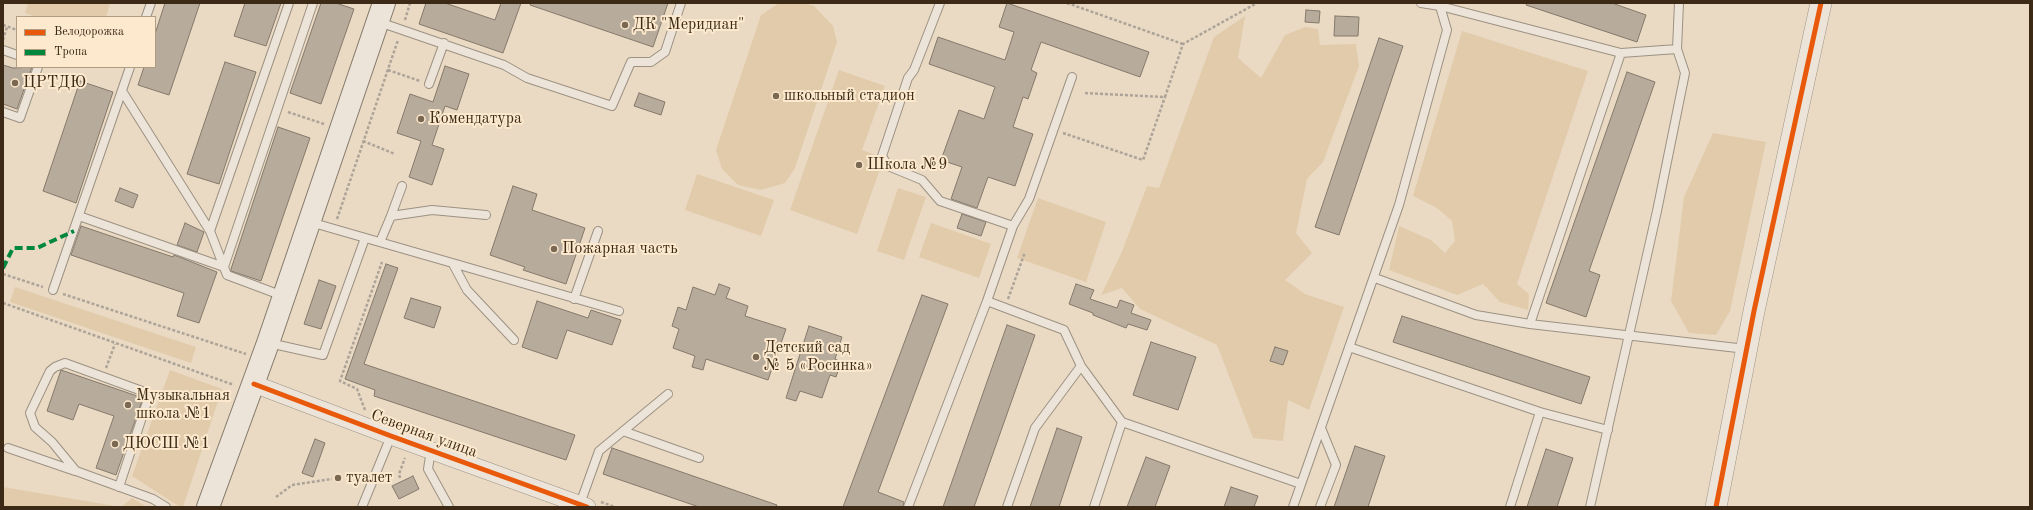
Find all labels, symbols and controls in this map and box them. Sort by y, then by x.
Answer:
place label: ДК "Меридиан" [633,15,744,35]
legend [16,16,156,68]
marker: ДК "Меридиан" [620,20,630,30]
text: Велодорожка [54,26,124,38]
text: Тропа [54,46,87,58]
place label: ЦРТДЮ [23,73,86,93]
marker: ЦРТДЮ [10,78,20,88]
place label: школьный стадион [784,86,915,106]
marker: школьный стадион [771,91,781,101]
place label: Комендатура [429,109,522,129]
marker: Комендатура [416,114,426,124]
place label: Школа №9 [867,155,947,175]
marker: Школа №9 [854,160,864,170]
place label: Пожарная часть [562,239,678,259]
marker: Пожарная часть [549,244,559,254]
place label: Детский сад № 5 «Росинка» [764,338,873,376]
marker: Детский сад № 5 «Росинка» [751,352,761,362]
place label: Музыкальная школа №1 [136,386,230,424]
marker: Музыкальная школа №1 [123,400,133,410]
street label: Северная улица [368,406,480,462]
place label: ДЮСШ №1 [123,434,210,454]
marker: ДЮСШ №1 [110,439,120,449]
place label: туалет [346,468,392,488]
marker: туалет [333,473,343,483]

